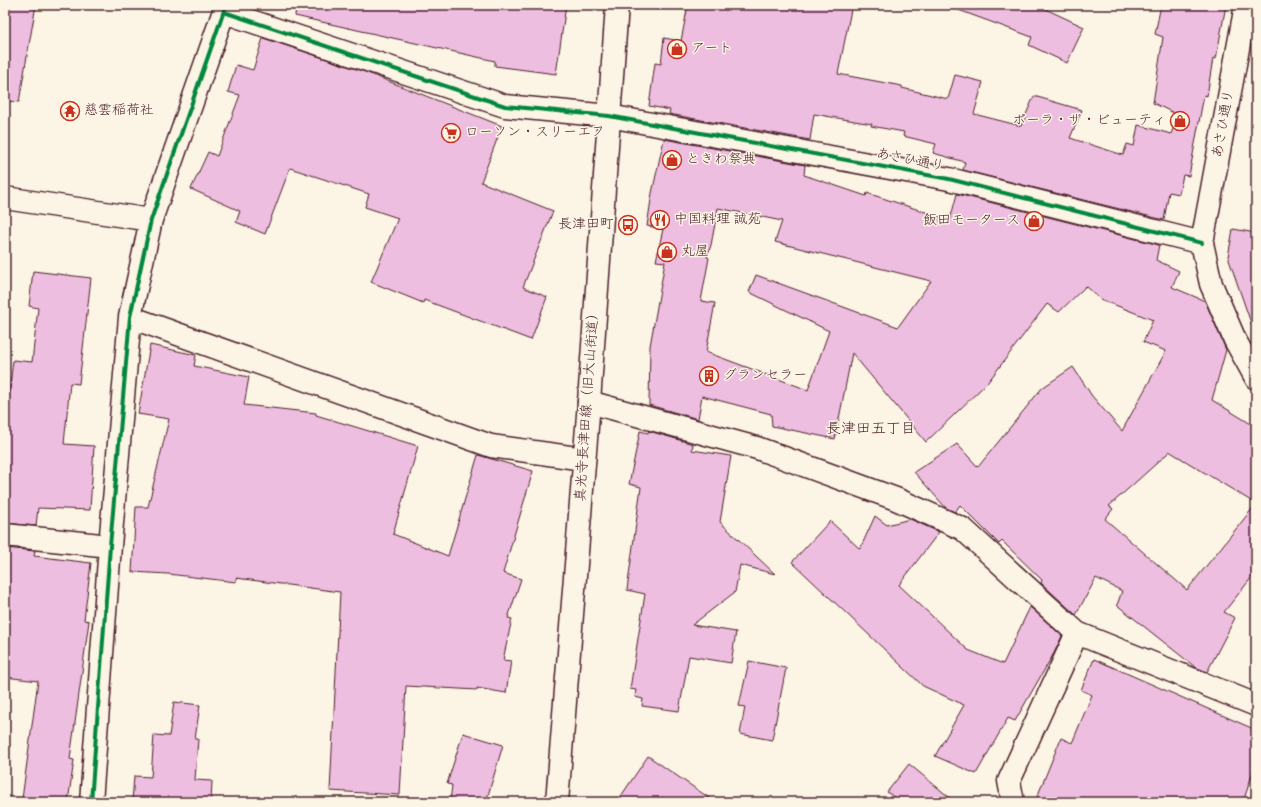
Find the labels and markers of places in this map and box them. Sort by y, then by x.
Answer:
shop icon: アート [666,38,688,60]
place label: アート [691,39,732,59]
temple icon: 慈雲稲荷社 [59,100,81,122]
place label: 慈雲稲荷社 [84,101,154,121]
shop icon: ポーラ・ザ・ビューティ [1169,110,1191,132]
place label: ポーラ・ザ・ビューティ [1012,111,1166,131]
supermarket icon: ローソン・スリーエフ [440,122,462,144]
place label: ローソン・スリーエフ [465,123,605,143]
shop icon: ときわ祭典 [661,149,683,171]
place label: ときわ祭典 [686,150,756,170]
restaurant icon: 中国料理 誠苑 [649,209,671,231]
place label: 中国料理 誠苑 [674,210,761,230]
shop icon: 飯田モータース [1023,210,1045,232]
place label: 飯田モータース [923,211,1020,231]
bus stop icon: 長津田町 [617,214,639,236]
place label: 長津田町 [558,215,614,235]
shop icon: 丸屋 [656,241,678,263]
place label: 丸屋 [681,242,709,262]
building icon: グランセラー [698,365,720,387]
place label: グランセラー [723,366,807,386]

